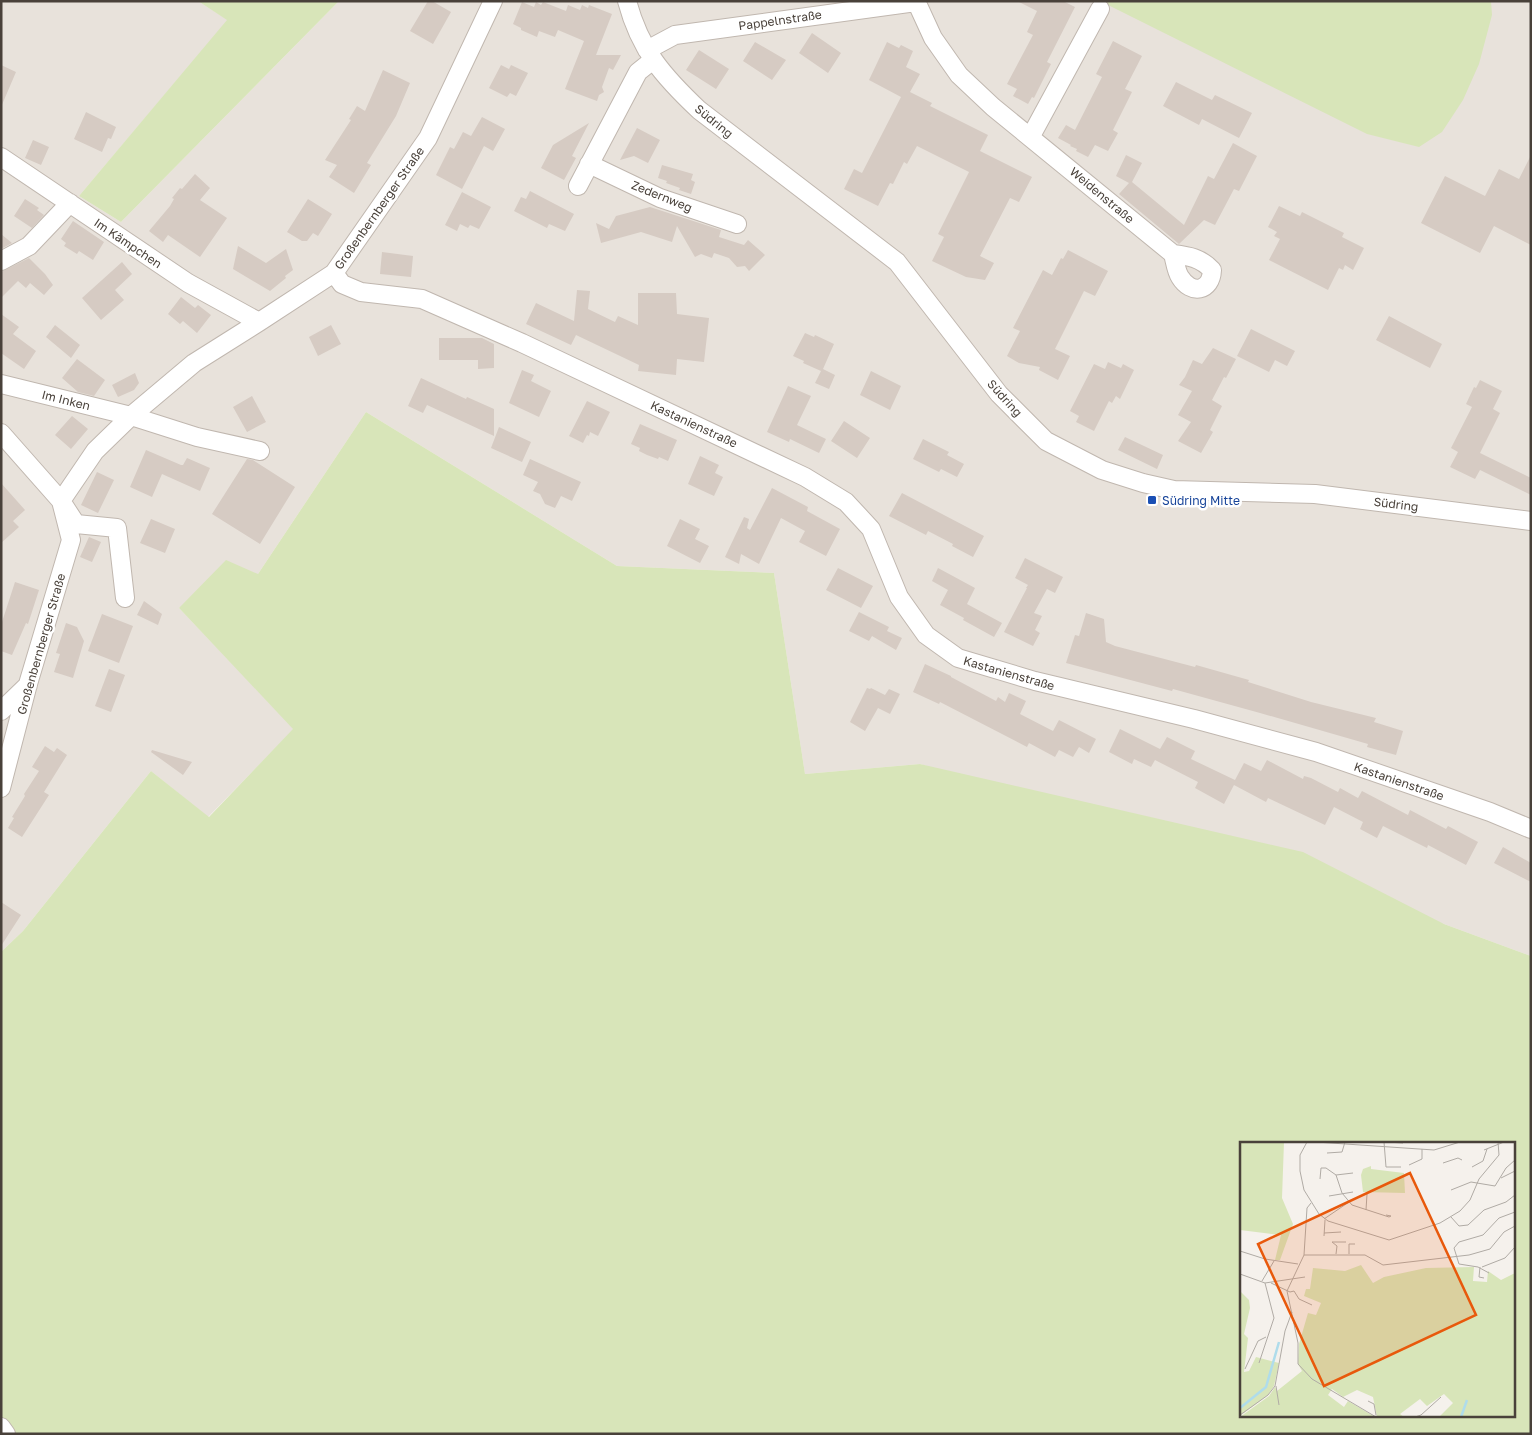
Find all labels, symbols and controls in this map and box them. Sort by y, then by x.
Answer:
street label: Pappelnstraße [737,7,823,33]
street label: Südring [692,101,736,141]
street label: Großenbernberger Straße [331,144,427,272]
street label: Weidenstraße [1067,164,1137,226]
street label: Zedernweg [629,177,695,215]
street label: Im Kämpchen [91,215,165,271]
street label: Südring [984,376,1026,420]
street label: Im Inken [40,387,92,413]
street label: Kastanienstraße [648,397,740,451]
place label: Südring Mitte [1162,493,1240,508]
marker: Südring Mitte [1146,494,1158,506]
street label: Südring [1373,494,1419,514]
street label: Großenbernberger Straße [14,572,68,716]
street label: Kastanienstraße [962,653,1056,693]
street label: Kastanienstraße [1352,759,1446,803]
inset map [1240,1142,1514,1418]

